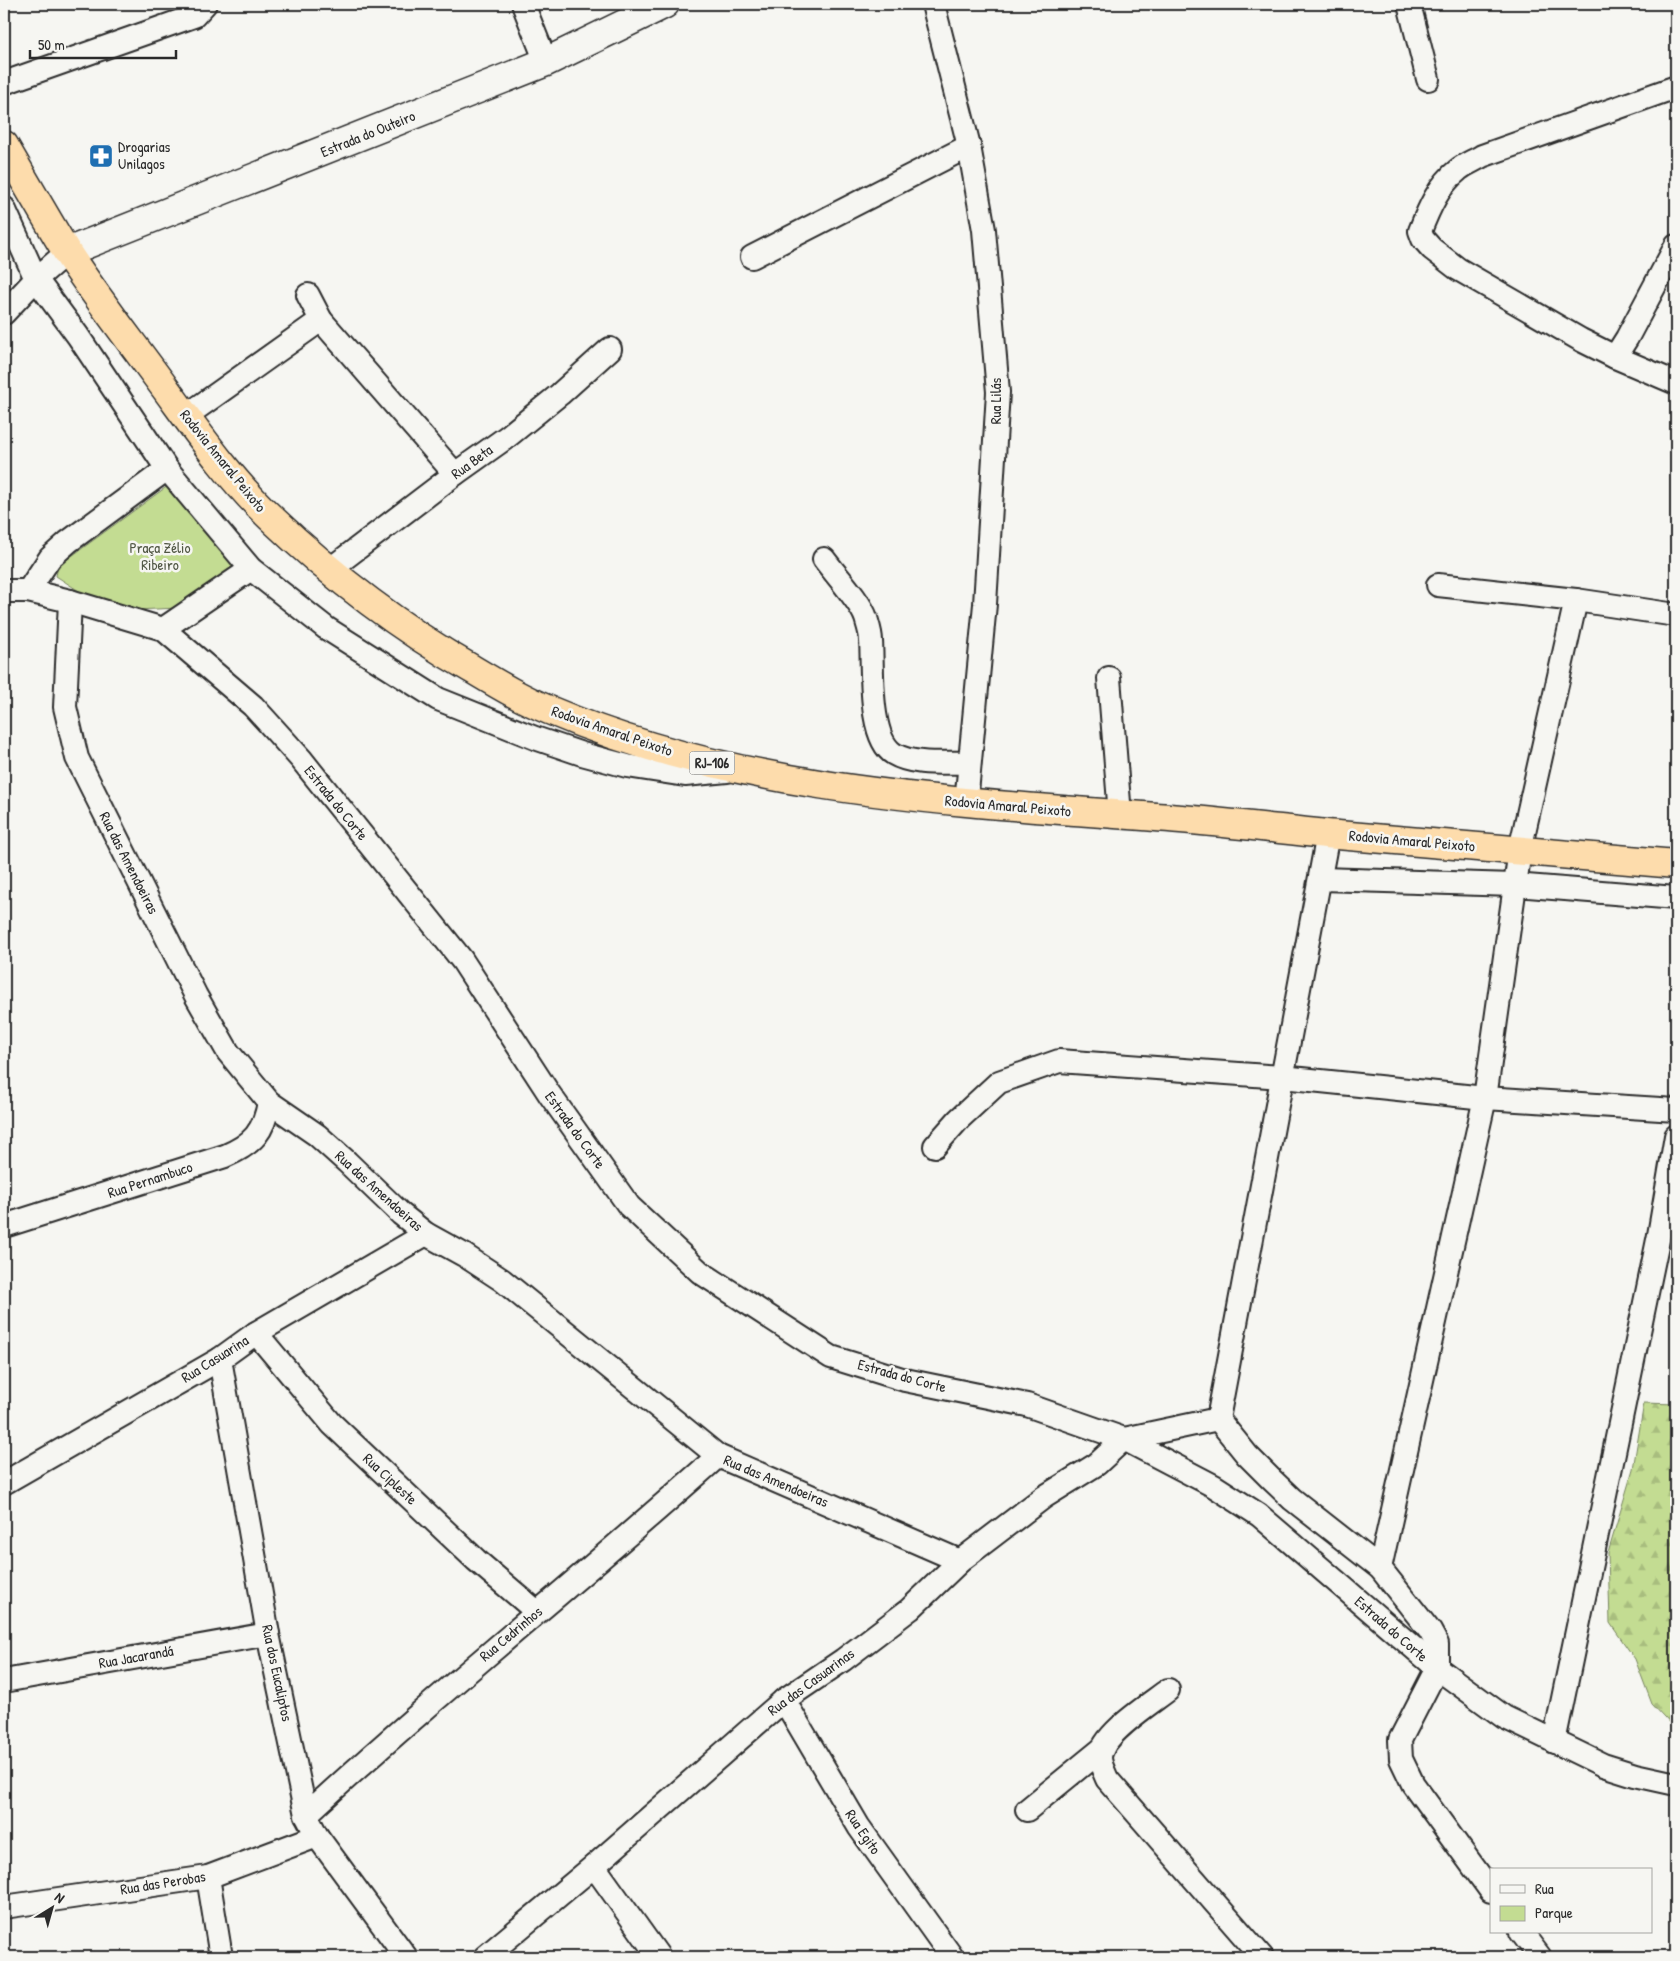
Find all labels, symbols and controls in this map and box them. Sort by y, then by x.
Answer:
scale bar [30,28,176,60]
text: 50 m [38,34,65,55]
street label: Estrada do Outeiro [317,105,418,162]
place label: Drogarias Unilagos [118,136,171,174]
pharmacy icon: Drogarias Unilagos [88,143,114,169]
street label: Rua Lilás [985,377,1006,424]
street label: Rodovia Amaral Peixoto [175,405,271,516]
street label: Rua Beta [447,439,497,484]
park label: Praça Zélio Ribeiro [130,537,191,575]
street label: Rodovia Amaral Peixoto [549,700,675,761]
road number: RJ-106 [690,751,734,774]
street label: Estrada do Corte [300,761,373,845]
street label: Rodovia Amaral Peixoto [944,790,1072,821]
street label: Rua das Amendoeiras [95,808,164,918]
street label: Rodovia Amaral Peixoto [1348,825,1476,856]
street label: Estrada do Corte [540,1087,611,1173]
street label: Rua das Amendoeiras [331,1145,428,1236]
street label: Rua Pernambuco [105,1156,195,1203]
street label: Rua Casuarina [177,1330,252,1388]
street label: Estrada do Corte [855,1354,949,1397]
street label: Rua Cipleste [359,1448,422,1509]
street label: Rua das Amendoeiras [721,1449,832,1512]
street label: Estrada do Corte [1350,1591,1433,1666]
street label: Rua Cedrinhos [475,1601,547,1666]
street label: Rua dos Eucaliptos [257,1623,298,1723]
street label: Rua Jacarandá [97,1640,175,1673]
street label: Rua das Casuarinas [763,1643,858,1720]
street label: Rua Egito [841,1805,886,1858]
street label: Rua das Perobas [119,1865,207,1900]
legend [1490,1868,1652,1934]
text: Rua [1535,1878,1554,1899]
north arrow [28,1884,78,1934]
text: N [51,1887,69,1907]
text: Parque [1535,1902,1573,1923]

